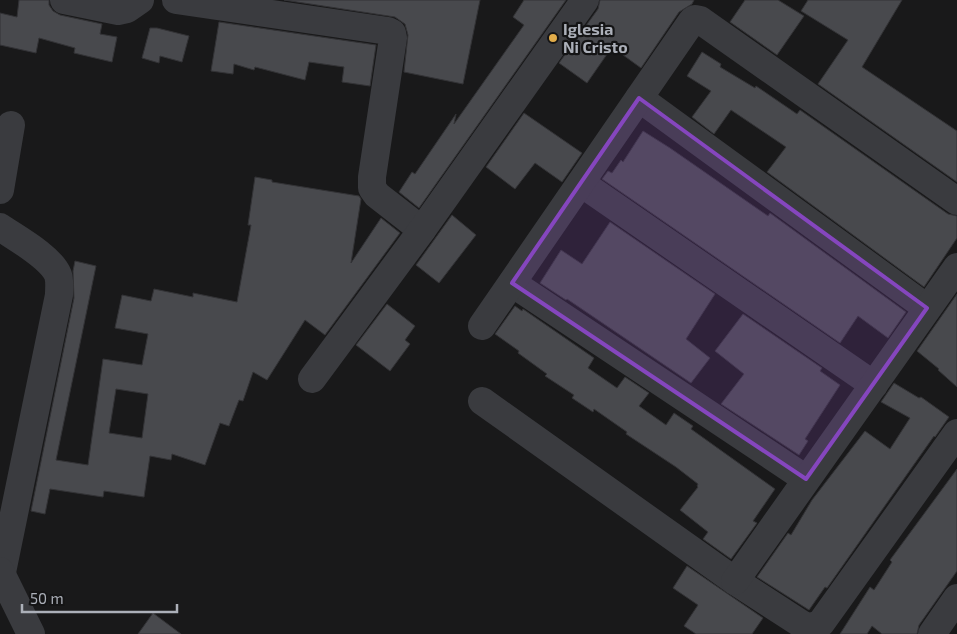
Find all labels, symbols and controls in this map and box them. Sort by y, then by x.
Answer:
place label: Iglesia Ni Cristo [563,19,628,56]
marker: Iglesia Ni Cristo [547,32,559,44]
scale bar [22,582,178,614]
text: 50 m [30,589,64,607]

